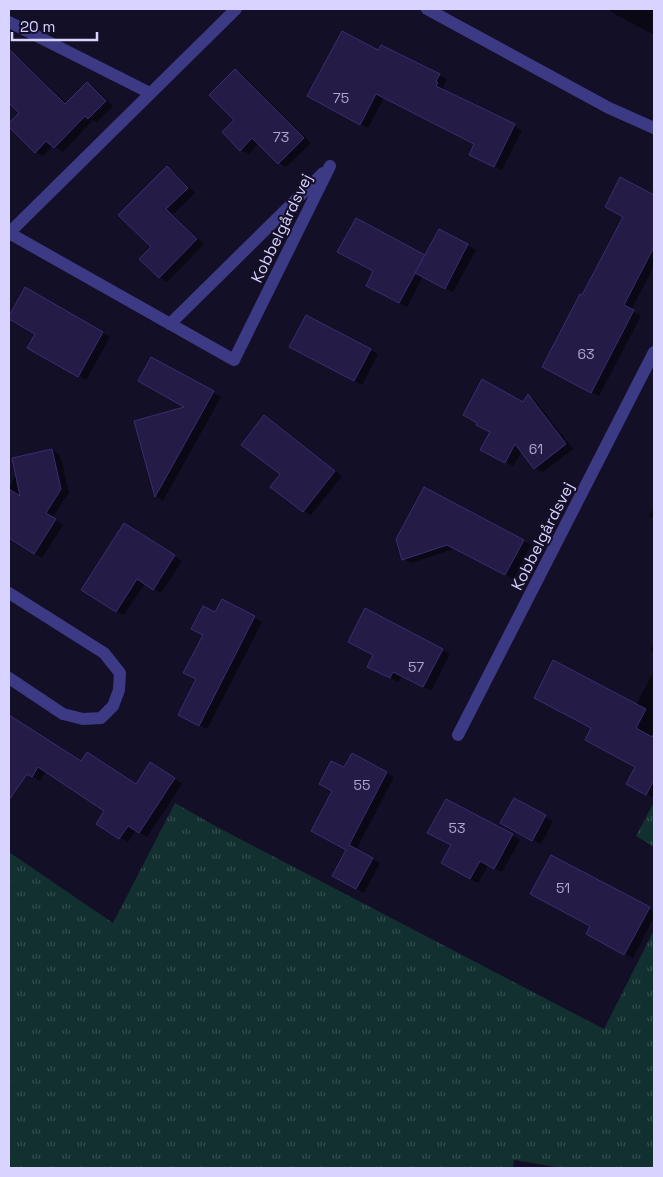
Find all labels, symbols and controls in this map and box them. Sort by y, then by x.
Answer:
scale bar [12,10,98,42]
text: 20 m [20,17,55,36]
house number: 75 [333,89,349,107]
house number: 73 [273,128,289,146]
street label: Kobbelgårdsvej [246,170,317,286]
house number: 63 [577,345,595,363]
house number: 61 [529,440,543,458]
street label: Kobbelgårdsvej [506,479,579,594]
house number: 57 [408,658,424,676]
house number: 55 [354,776,370,794]
house number: 53 [449,819,465,837]
house number: 51 [556,879,570,897]

